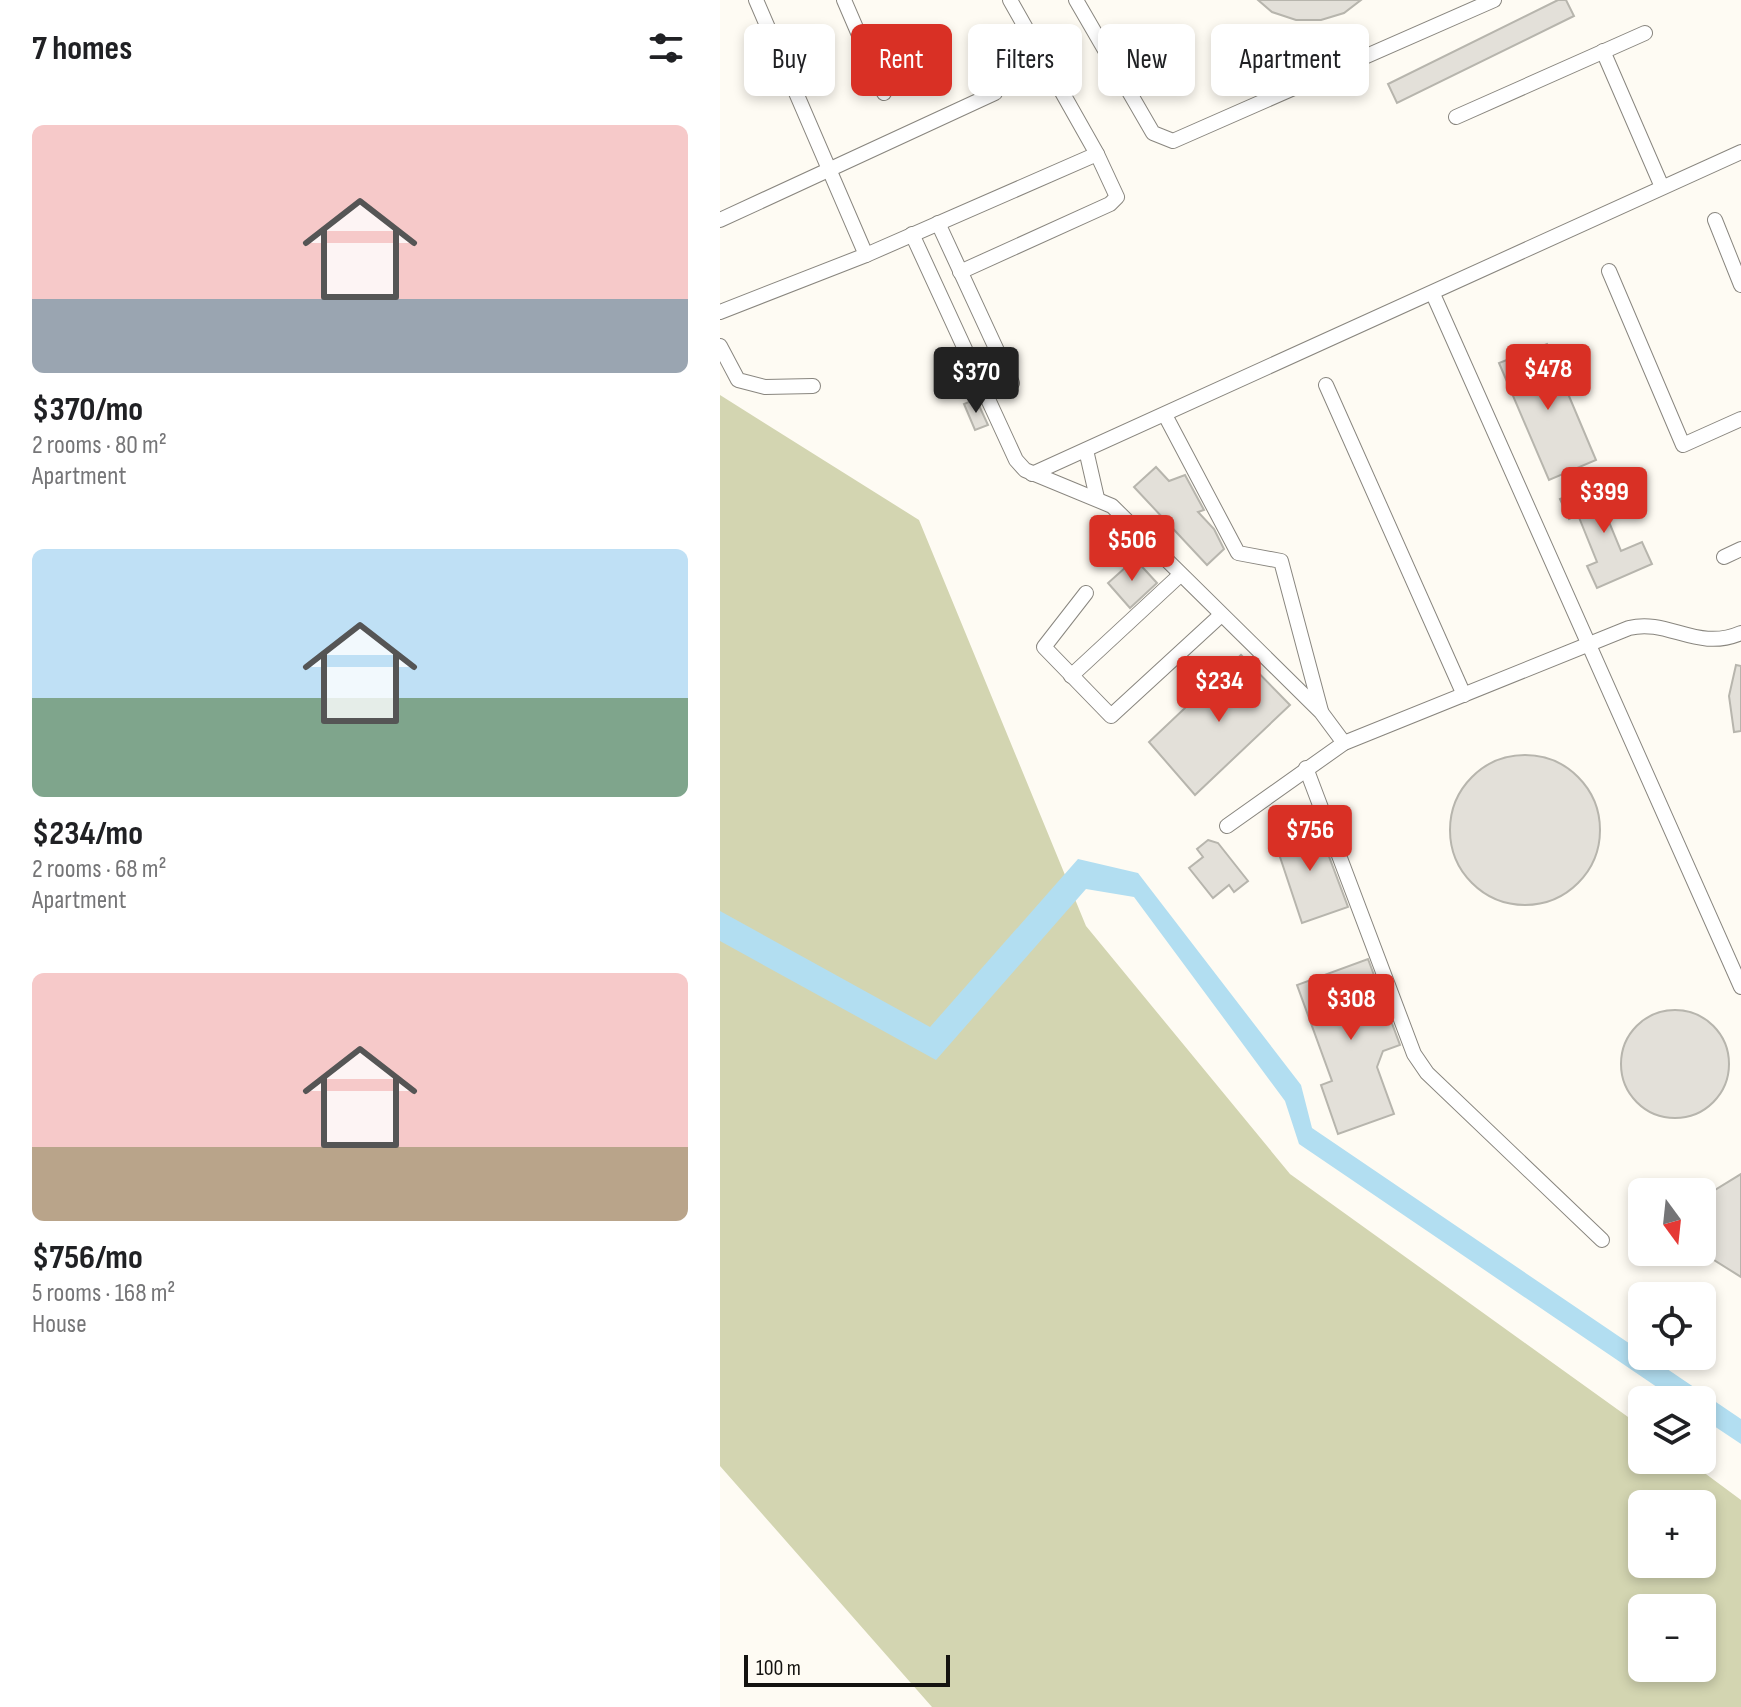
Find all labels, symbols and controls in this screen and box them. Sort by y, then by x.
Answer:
chip: Buy [744,24,835,96]
chip: Rent [851,24,952,96]
chip: Filters [968,24,1082,96]
chip: New [1098,24,1195,96]
chip: Apartment [1211,24,1369,96]
icon: filters [644,26,688,70]
text: 7 homes [32,28,132,69]
icon: home [288,177,432,321]
pin: $478 [1501,344,1595,412]
pin: $370 [929,347,1023,415]
text: $478 [1524,354,1572,385]
text: $370 [952,357,1000,388]
text: $370/mo [32,389,143,430]
text: 2 rooms · 80 m² [32,430,167,461]
text: Apartment [32,461,126,492]
pin: $399 [1557,467,1651,535]
text: $399 [1579,477,1629,508]
pin: $506 [1085,515,1179,583]
text: $506 [1107,525,1157,556]
icon: home [288,601,432,745]
pin: $234 [1172,656,1266,724]
text: $234 [1195,666,1243,697]
pin: $756 [1263,805,1357,873]
text: $234/mo [32,813,143,854]
text: $756 [1286,815,1334,846]
text: 2 rooms · 68 m² [32,854,167,885]
text: Apartment [32,885,126,916]
pin: $308 [1304,974,1398,1042]
text: $308 [1326,984,1376,1015]
icon: home [288,1025,432,1169]
north arrow [1628,1178,1716,1266]
map controls [1628,1178,1716,1682]
text: $756/mo [32,1237,143,1278]
text: 5 rooms · 168 m² [32,1278,175,1309]
button: locate [1628,1282,1716,1370]
text: House [32,1309,87,1340]
button: layers [1628,1386,1716,1474]
button: + [1628,1490,1716,1578]
button: − [1628,1594,1716,1682]
scale bar [744,1651,950,1687]
text: 100 m [756,1655,801,1682]

